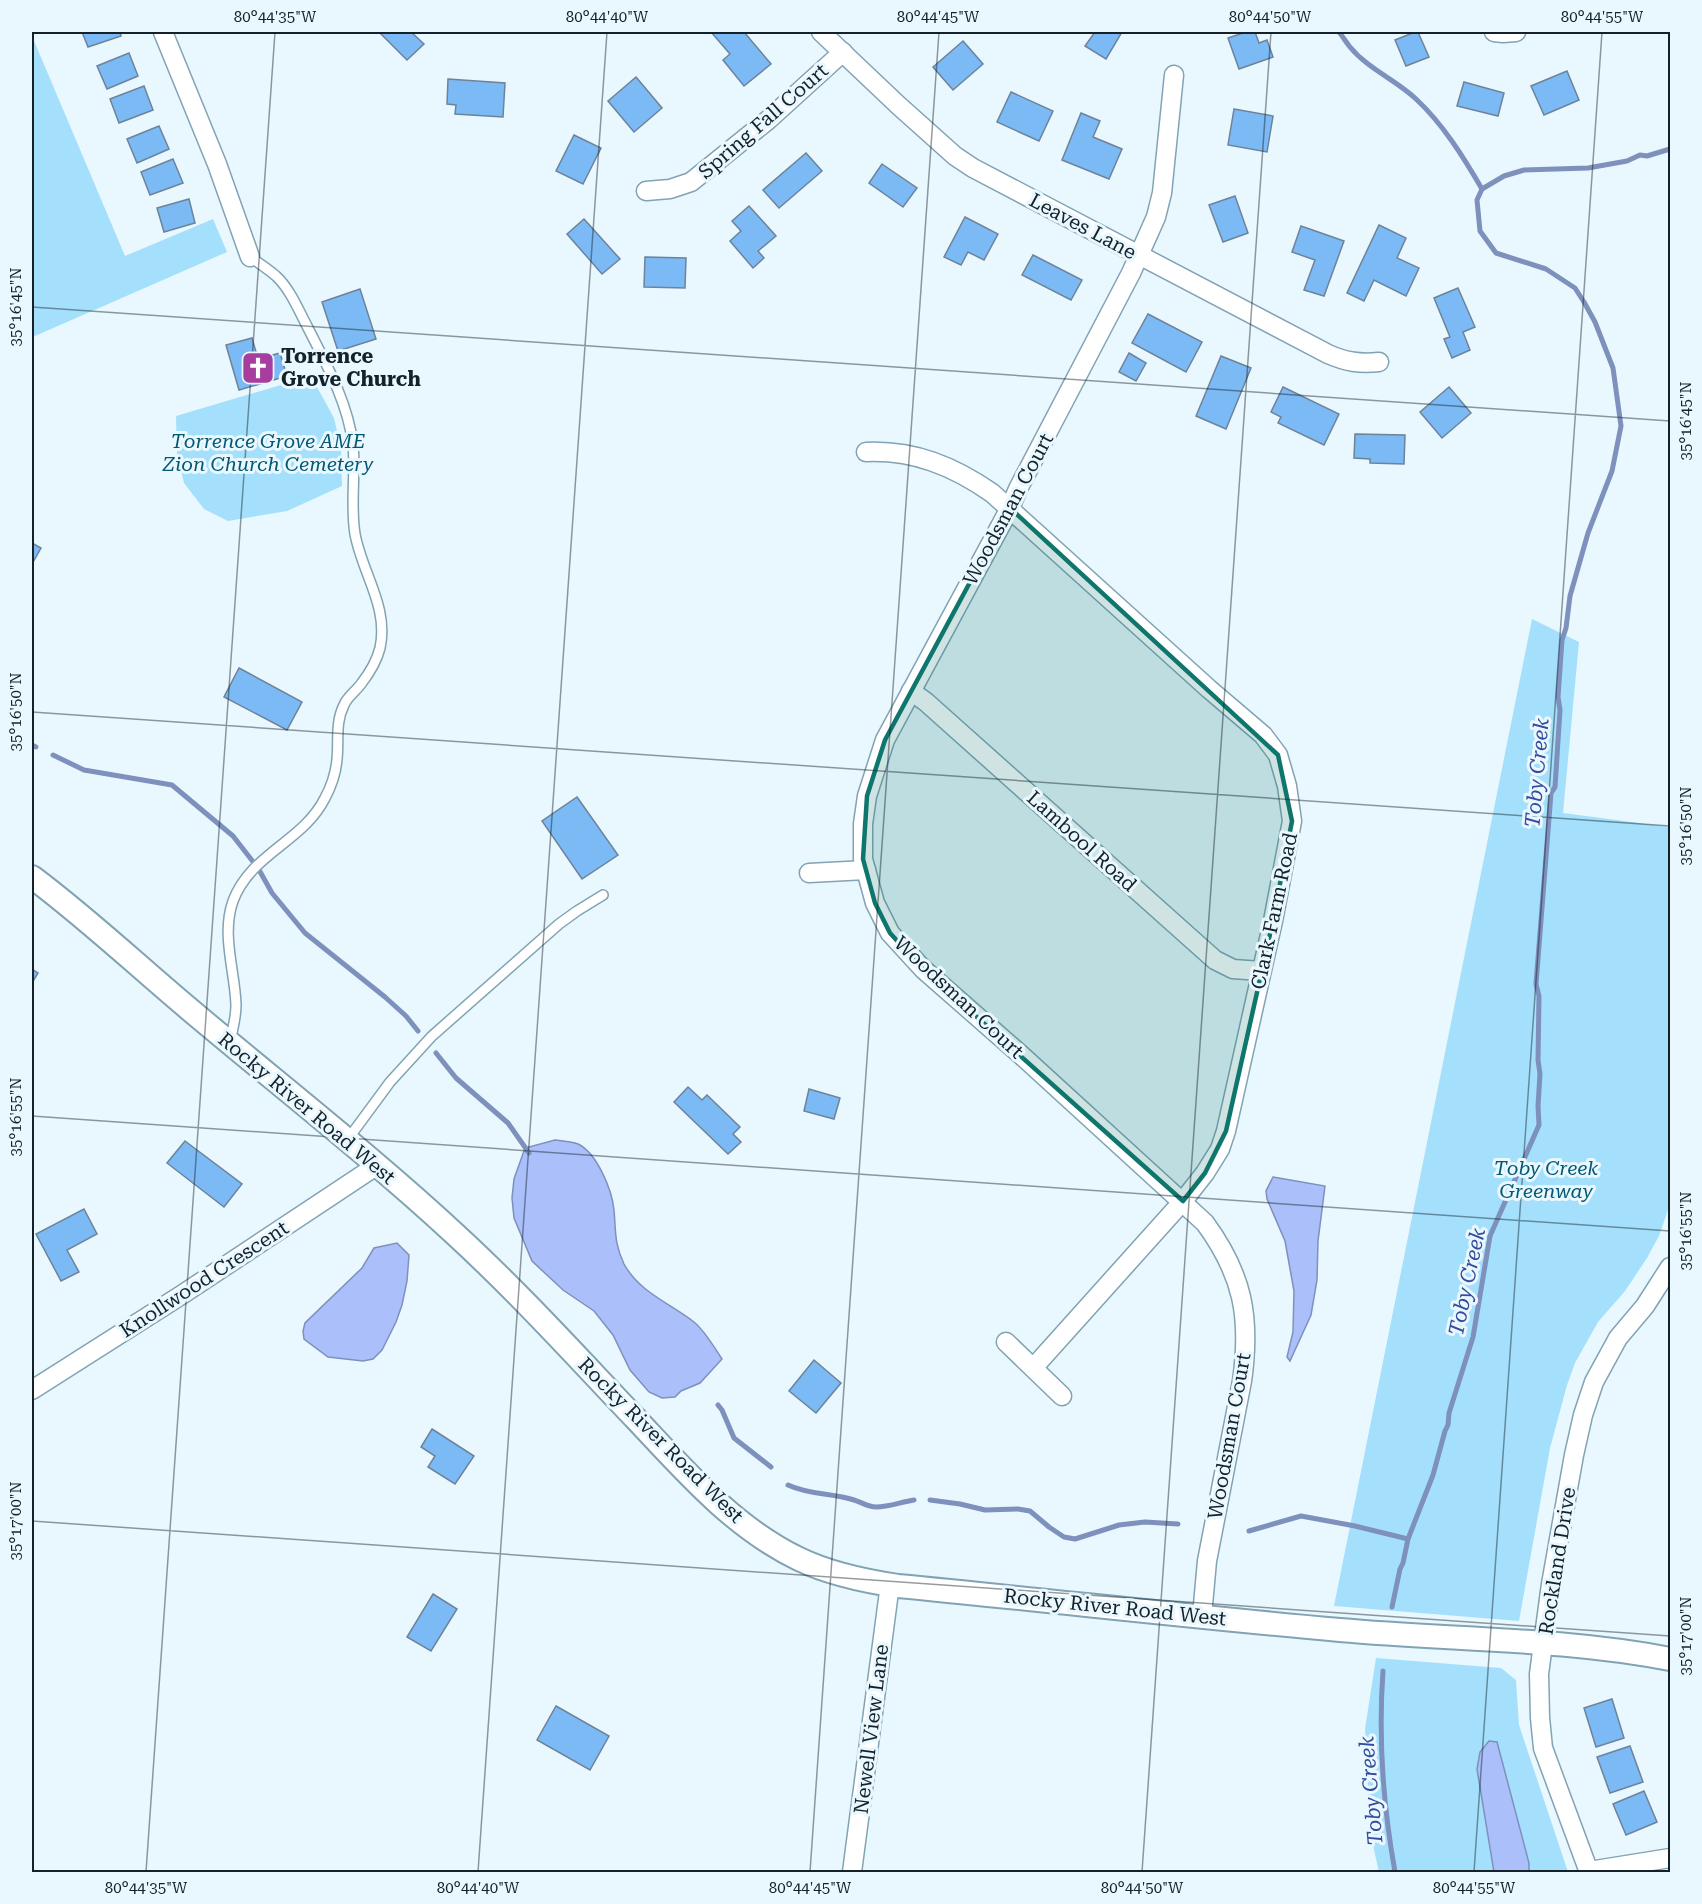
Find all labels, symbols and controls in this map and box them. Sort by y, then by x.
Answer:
text: 80°44'35"W [234,8,317,26]
text: 80°44'40"W [566,8,649,26]
text: 80°44'45"W [897,8,980,26]
text: 80°44'50"W [1229,8,1312,26]
text: 80°44'55"W [1561,8,1644,26]
street label: Spring Fall Court [693,58,833,184]
street label: Leaves Lane [1025,188,1141,264]
text: 35°16'45"N [7,267,25,347]
place label: Torrence Grove Church [281,344,421,391]
church icon: Torrence Grove Church [240,350,276,386]
text: 35°16'45"N [1677,381,1695,461]
street label: Woodsman Court [958,428,1058,589]
park label: Torrence Grove AME Zion Church Cemetery [162,429,374,476]
text: 35°16'50"N [7,672,25,752]
water label: Toby Creek [1520,717,1554,829]
street label: Lambool Road [1022,786,1142,897]
text: 35°16'50"N [1677,786,1695,866]
street label: Clark Farm Road [1246,830,1302,992]
street label: Woodsman Court [889,931,1029,1064]
street label: Rocky River Road West [214,1027,401,1189]
text: 35°16'55"N [7,1077,25,1157]
park label: Toby Creek Greenway [1494,1156,1598,1203]
text: 35°16'55"N [1677,1191,1695,1271]
street label: Knollwood Crescent [115,1215,293,1342]
water label: Toby Creek [1444,1225,1490,1338]
street label: Woodsman Court [1203,1350,1256,1521]
street label: Rocky River Road West [573,1352,749,1528]
text: 35°17'00"N [7,1481,25,1561]
street label: Rockland Drive [1533,1485,1581,1637]
street label: Rocky River Road West [1002,1583,1228,1631]
text: 35°17'00"N [1677,1596,1695,1676]
street label: Newell View Lane [849,1643,893,1815]
water label: Toby Creek [1354,1735,1388,1847]
text: 80°44'35"W [105,1879,188,1897]
text: 80°44'40"W [437,1879,520,1897]
text: 80°44'45"W [769,1879,852,1897]
text: 80°44'50"W [1101,1879,1184,1897]
text: 80°44'55"W [1433,1879,1516,1897]

